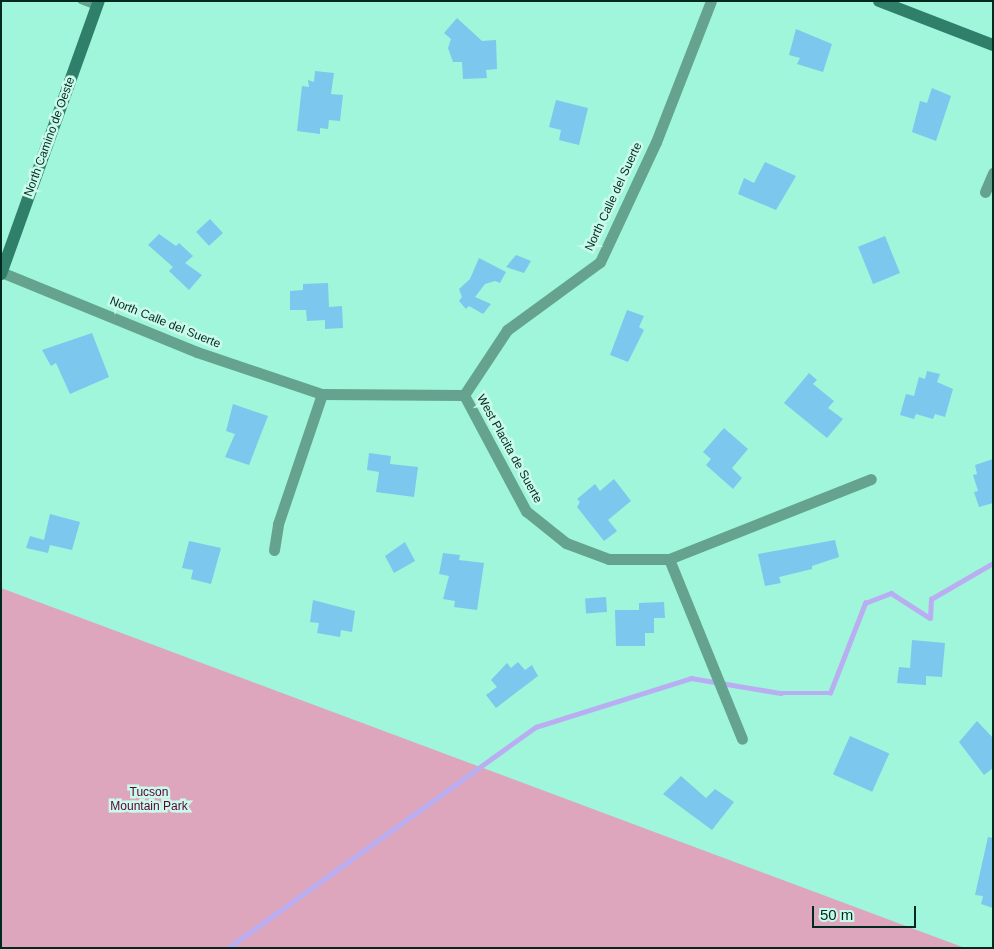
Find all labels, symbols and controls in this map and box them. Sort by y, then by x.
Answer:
street label: North Camino de Oeste [22,75,78,199]
street label: North Calle del Suerte [583,140,645,254]
street label: North Calle del Suerte [108,294,222,352]
street label: West Placita de Suerte [473,392,545,506]
park label: Tucson Mountain Park [110,786,188,814]
scale bar [814,896,918,928]
text: 50 m [820,906,853,923]

